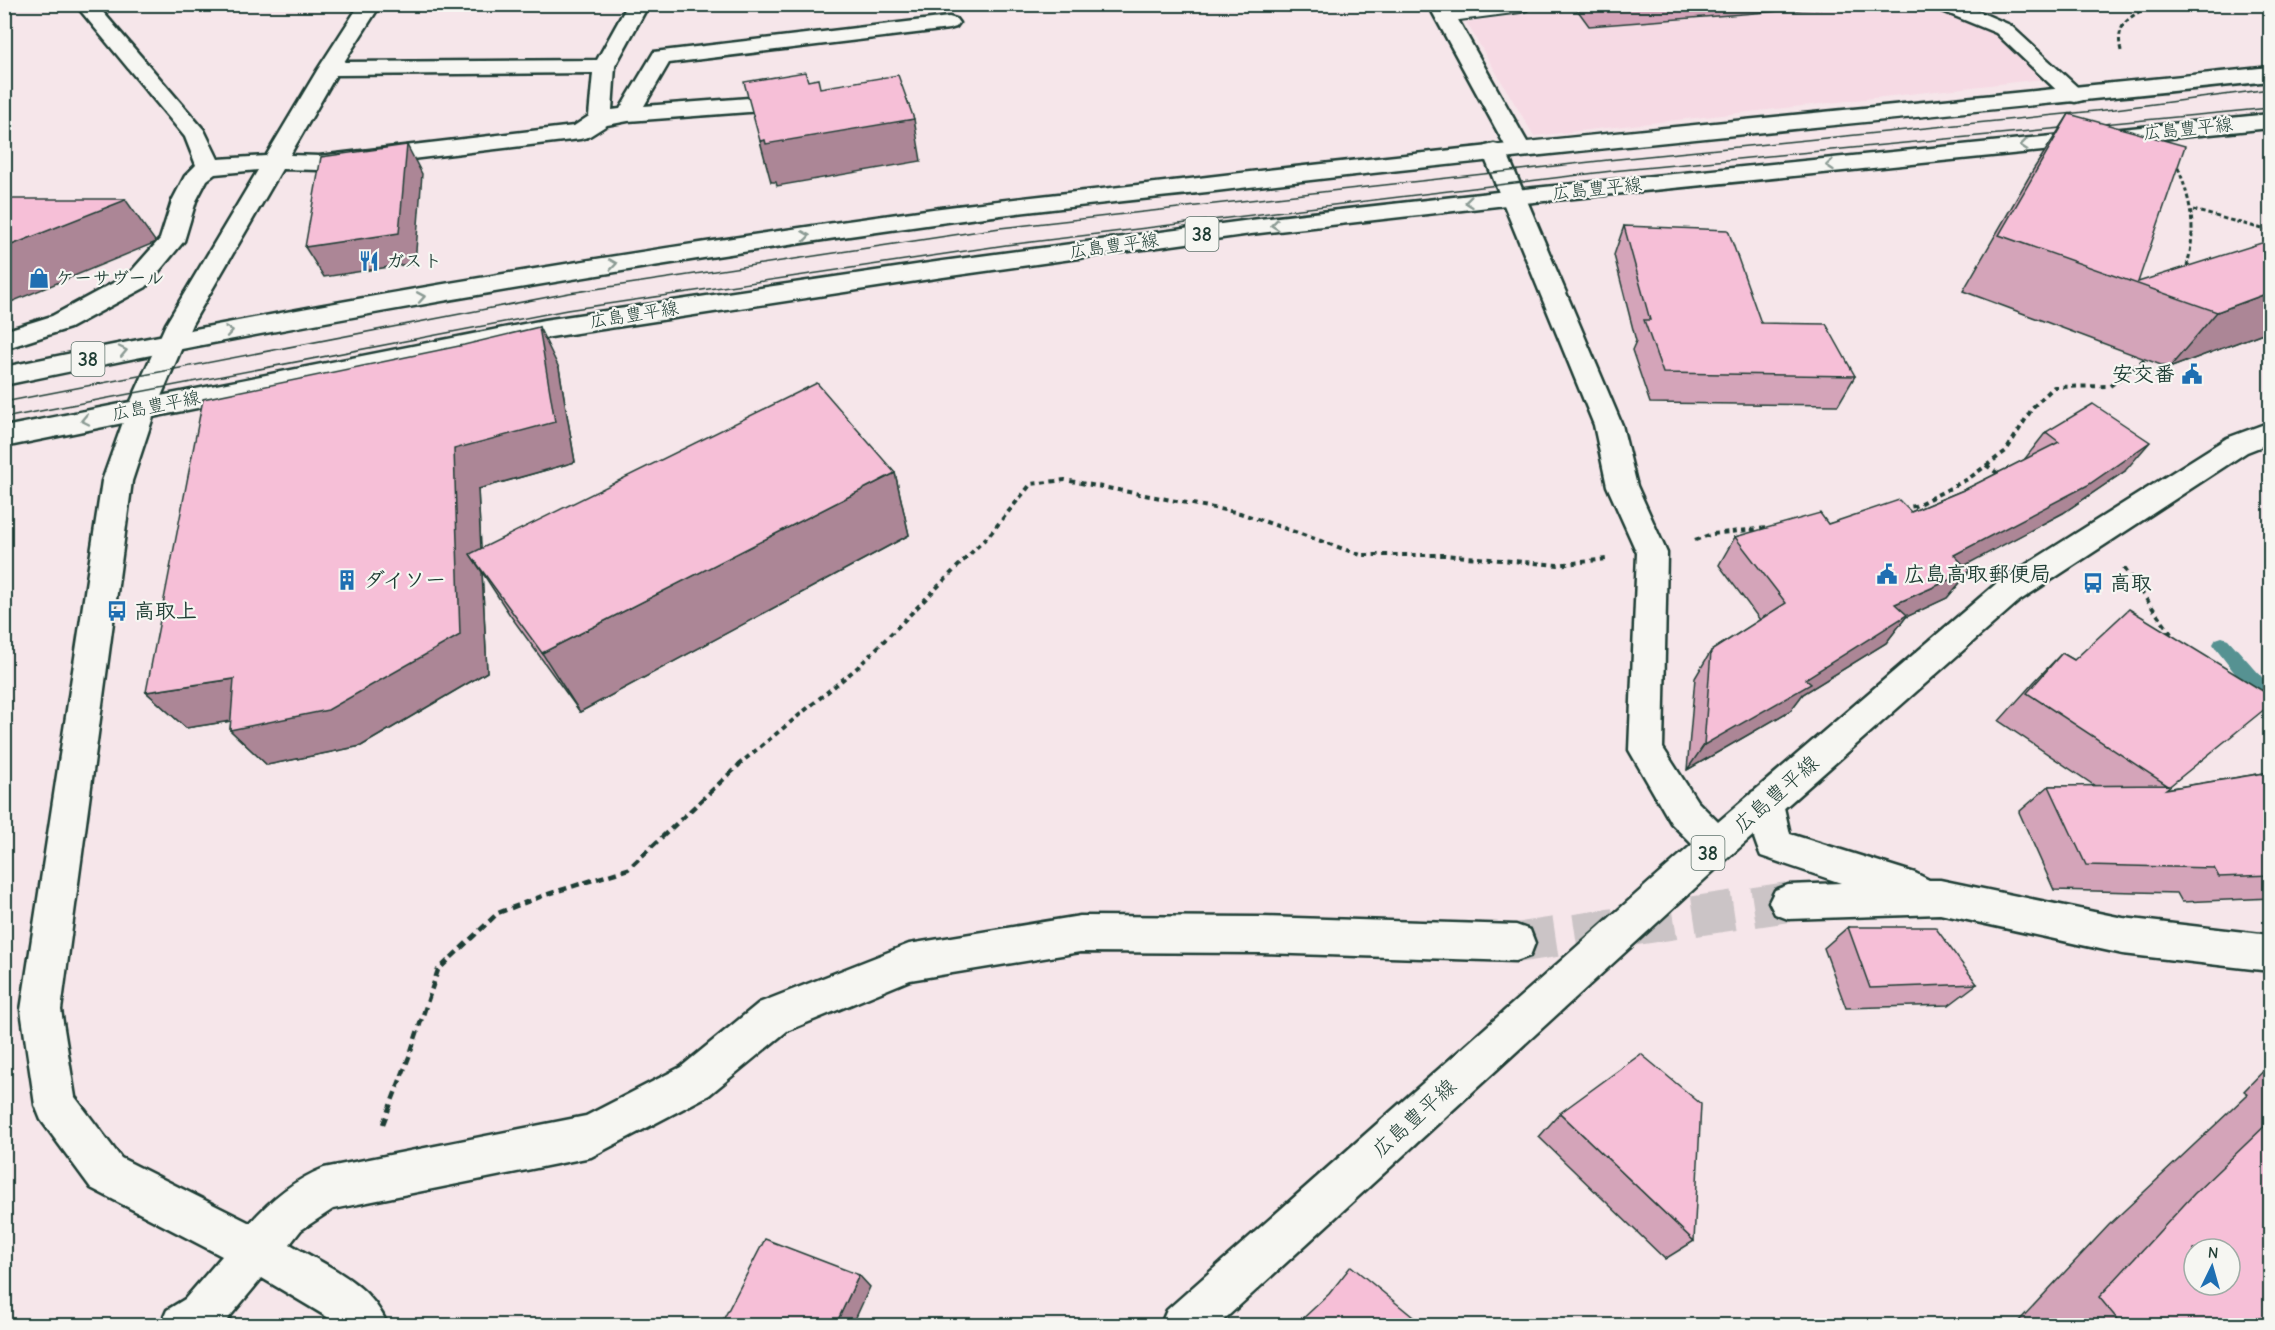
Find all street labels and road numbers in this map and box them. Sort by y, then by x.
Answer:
street label: 広島豊平線 [2142,114,2234,144]
street label: 広島豊平線 [1551,174,1643,204]
road number: 38 [1186,217,1218,251]
street label: 広島豊平線 [1068,229,1160,263]
street label: 広島豊平線 [588,298,680,332]
road number: 38 [72,342,104,376]
street label: 広島豊平線 [110,387,202,425]
street label: 広島豊平線 [1729,751,1823,837]
road number: 38 [1692,836,1724,870]
street label: 広島豊平線 [1367,1074,1461,1162]

